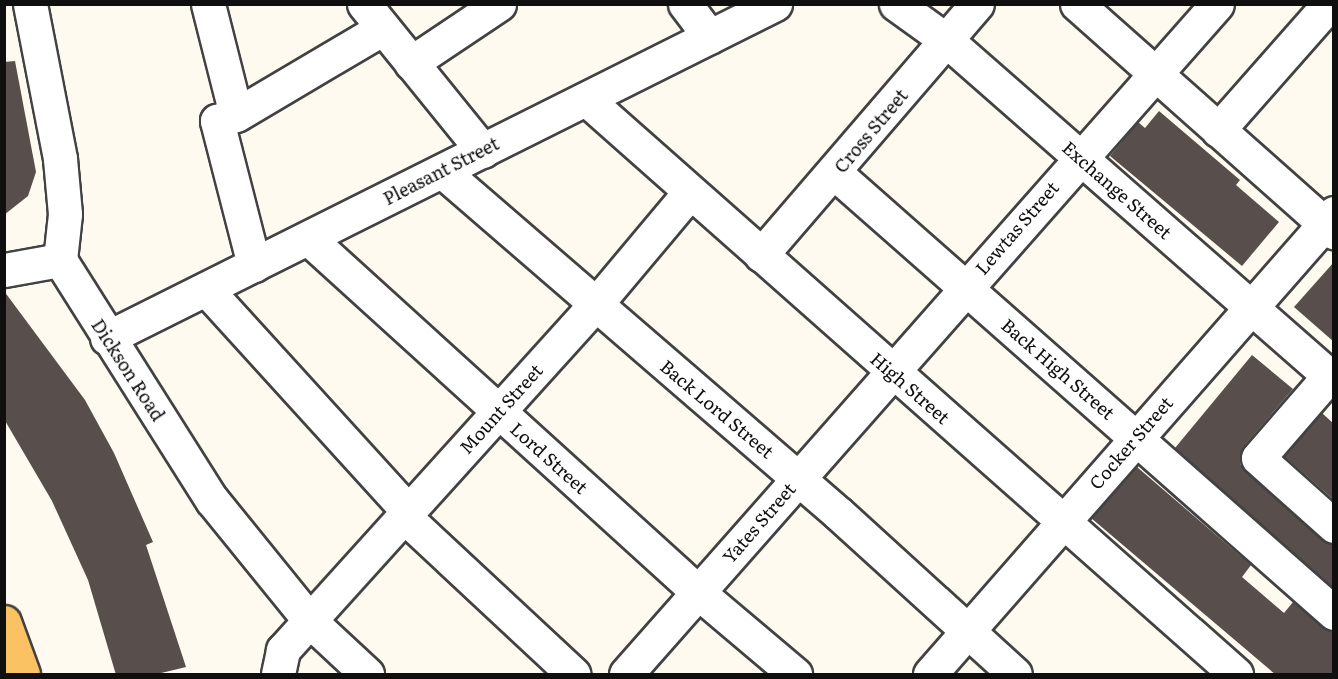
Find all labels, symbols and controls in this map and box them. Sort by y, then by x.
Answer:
street label: Cross Street [830,85,912,177]
street label: Pleasant Street [380,133,502,209]
street label: Exchange Street [1058,137,1176,243]
street label: Lewtas Street [971,177,1063,279]
street label: Back High Street [997,314,1119,424]
street label: Dickson Road [87,315,169,425]
street label: High Street [866,348,954,428]
street label: Back Lord Street [656,355,778,463]
street label: Mount Street [455,360,547,458]
street label: Cocker Street [1085,392,1177,494]
street label: Lord Street [506,418,592,498]
street label: Yates Street [718,478,800,568]

